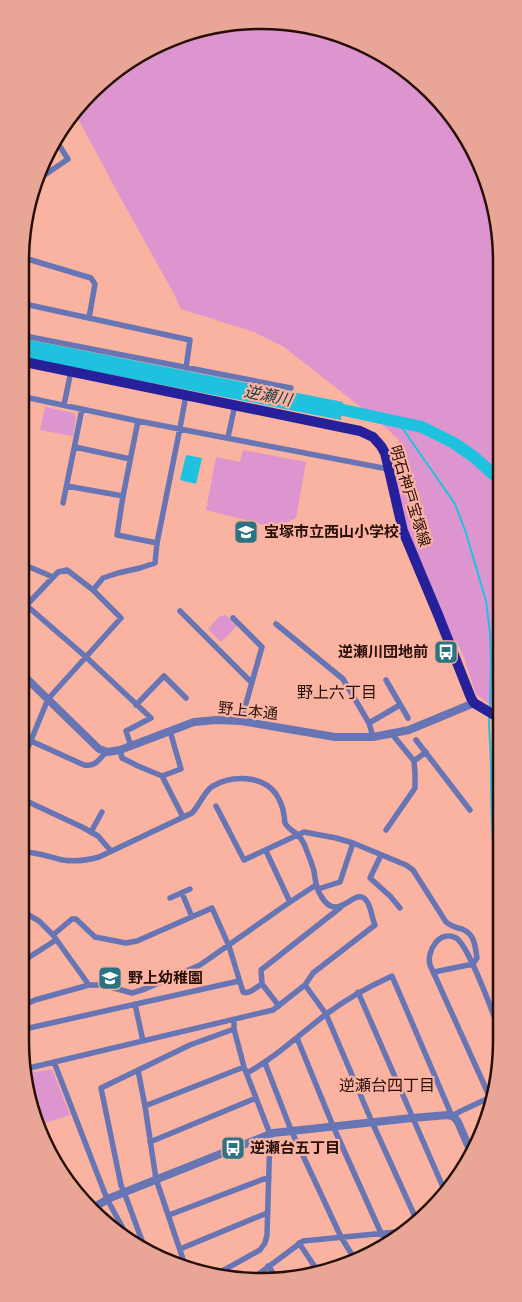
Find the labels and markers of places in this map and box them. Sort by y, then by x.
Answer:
school or university icon: 宝塚市立西山小学校 [233,519,259,545]
place label: 宝塚市立西山小学校 [264,522,399,541]
bus stop icon: 逆瀬川団地前 [433,639,459,665]
place label: 逆瀬川団地前 [338,642,428,661]
school or university icon: 野上幼稚園 [97,965,123,991]
place label: 野上幼稚園 [128,968,203,987]
bus stop icon: 逆瀬台五丁目 [220,1135,246,1161]
place label: 逆瀬台五丁目 [250,1138,340,1157]

